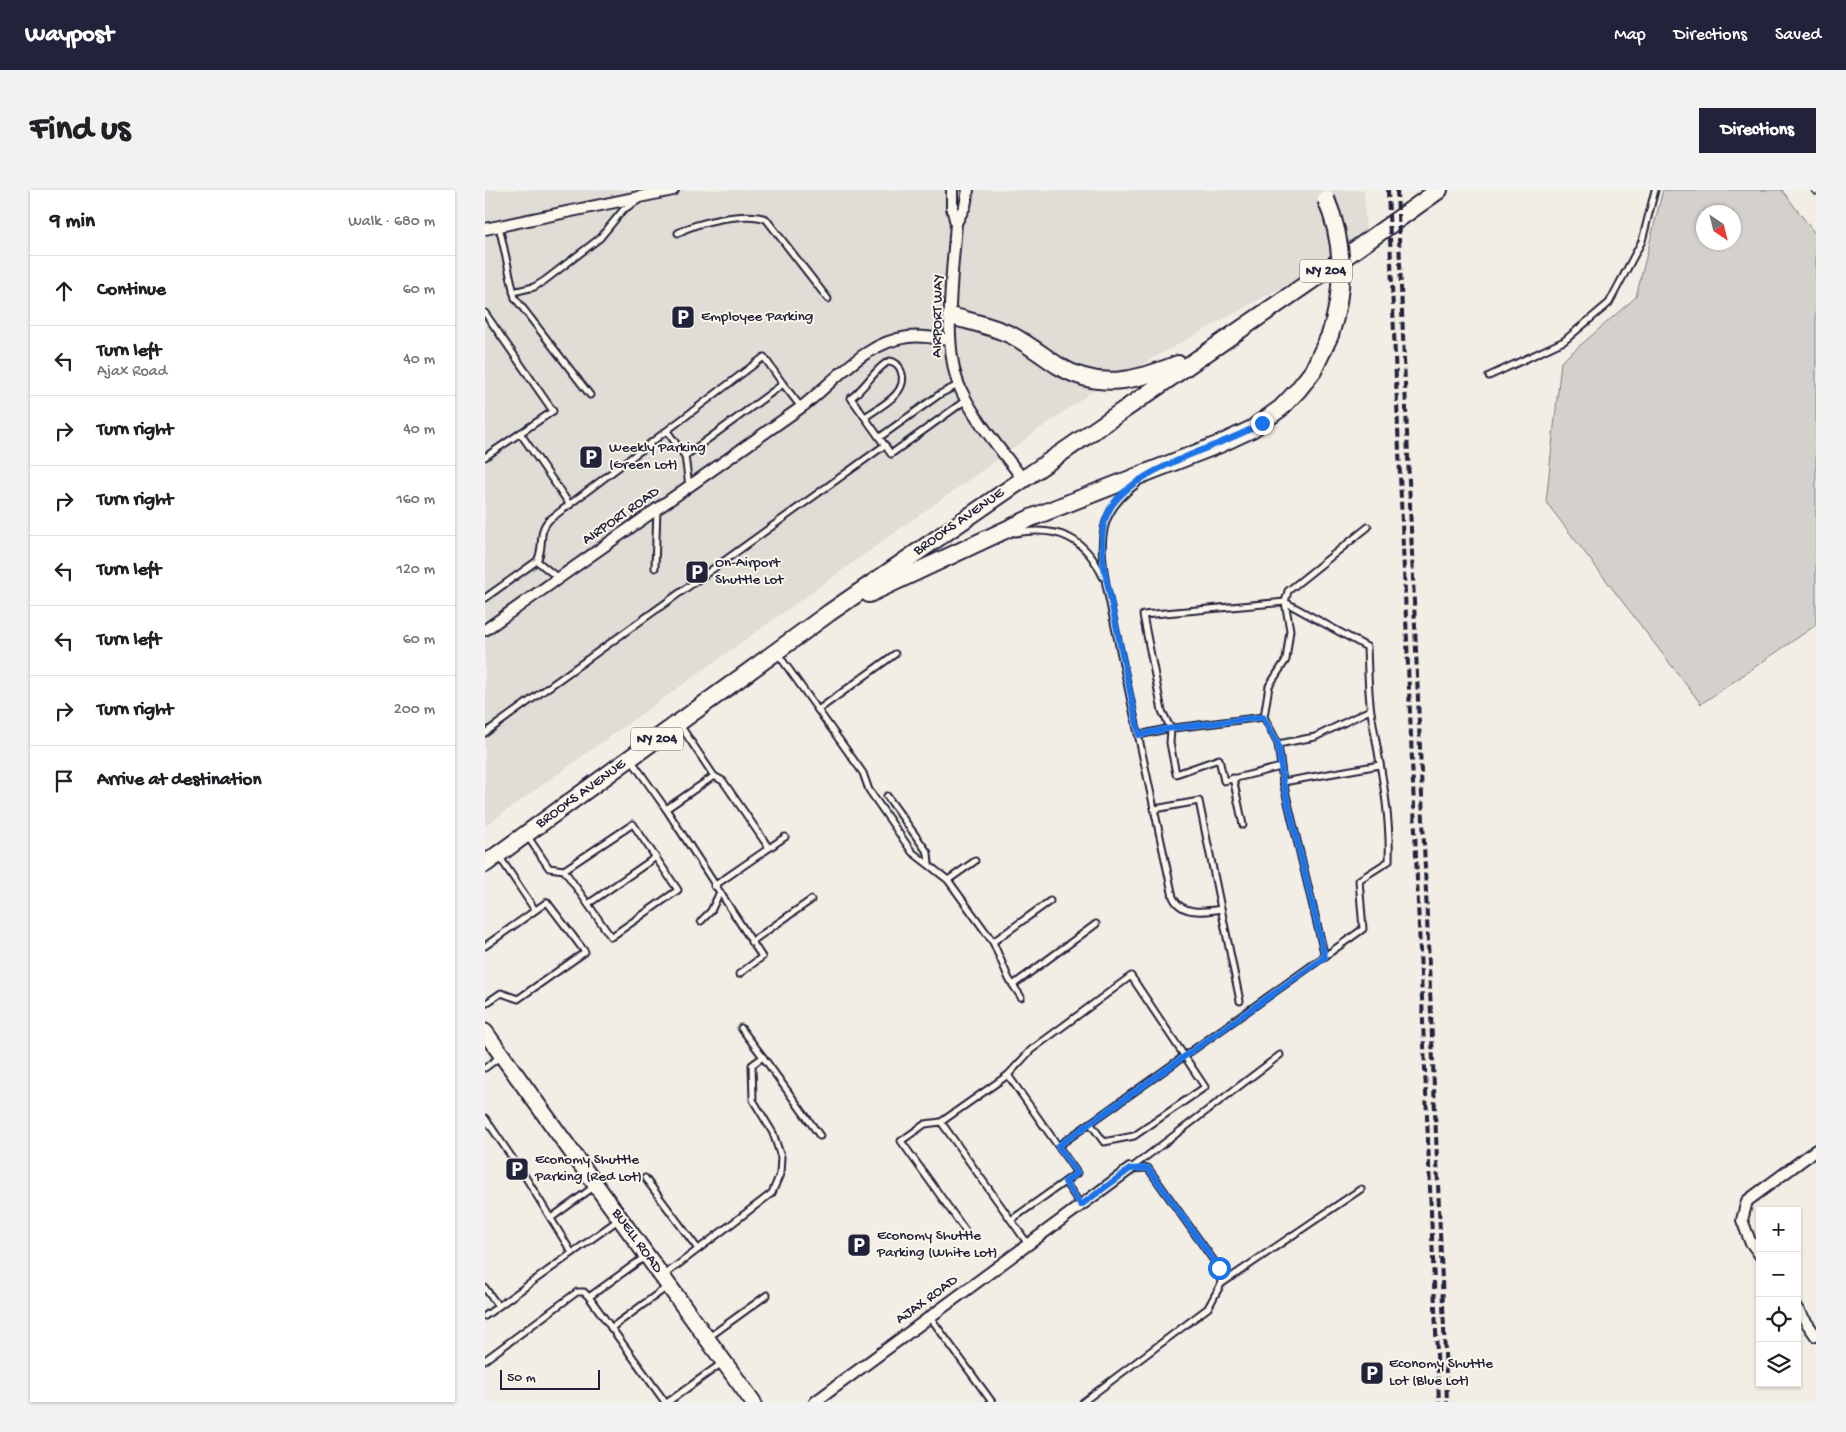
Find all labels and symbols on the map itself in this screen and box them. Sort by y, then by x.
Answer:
north arrow [1696,205,1741,250]
road number: NY 204 [1300,260,1352,282]
street label: AIRPORT WAY [928,274,948,358]
parking icon: Employee Parking [670,304,696,330]
place label: Employee Parking [701,308,813,326]
route end [1251,412,1274,435]
place label: Weekly Parking (Green Lot) [609,439,706,474]
parking icon: Weekly Parking (Green Lot) [578,444,604,470]
street label: AIRPORT ROAD [579,483,663,549]
street label: BROOKS AVENUE [909,484,1008,561]
place label: On-Airport Shuttle Lot [715,554,785,589]
parking icon: On-Airport Shuttle Lot [684,559,710,585]
road number: NY 204 [631,728,683,750]
street label: BROOKS AVENUE [532,755,630,833]
place label: Economy Shuttle Parking (Red Lot) [534,1151,642,1186]
parking icon: Economy Shuttle Parking (Red Lot) [504,1156,530,1182]
street label: BUELL ROAD [607,1204,667,1277]
place label: Economy Shuttle Parking (White Lot) [876,1227,997,1262]
parking icon: Economy Shuttle Parking (White Lot) [846,1232,872,1258]
route start [1208,1257,1231,1280]
street label: AJAX ROAD [892,1271,962,1329]
place label: Economy Shuttle Lot (Blue Lot) [1389,1355,1493,1390]
parking icon: Economy Shuttle Lot (Blue Lot) [1359,1360,1385,1386]
scale bar [500,1367,600,1390]

